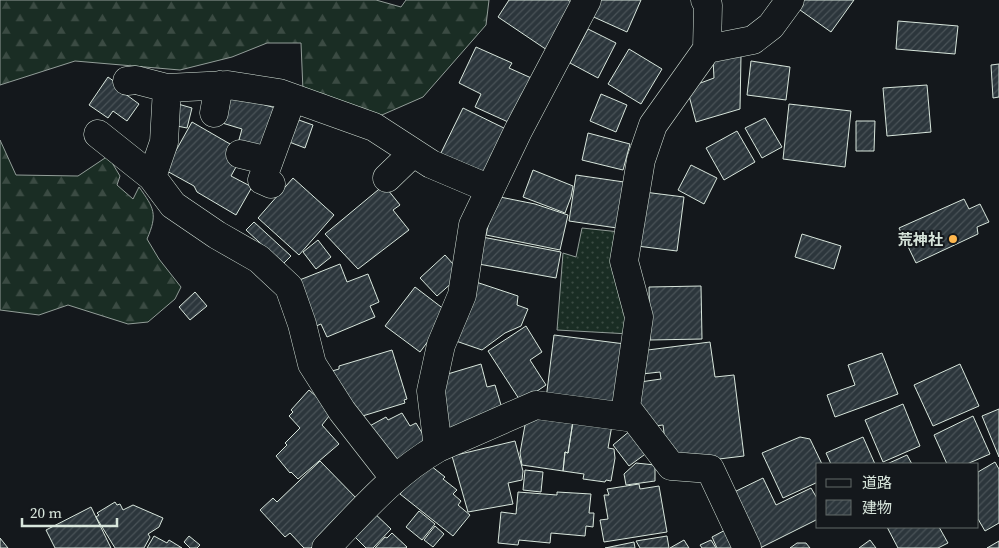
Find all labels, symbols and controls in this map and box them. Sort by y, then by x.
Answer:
place label: 荒神社 [898,229,943,250]
marker: 荒神社 [947,233,959,245]
legend [816,463,979,528]
text: 道路 [862,472,892,493]
scale bar [22,496,118,528]
text: 建物 [862,497,892,518]
text: 20 m [30,502,62,523]

